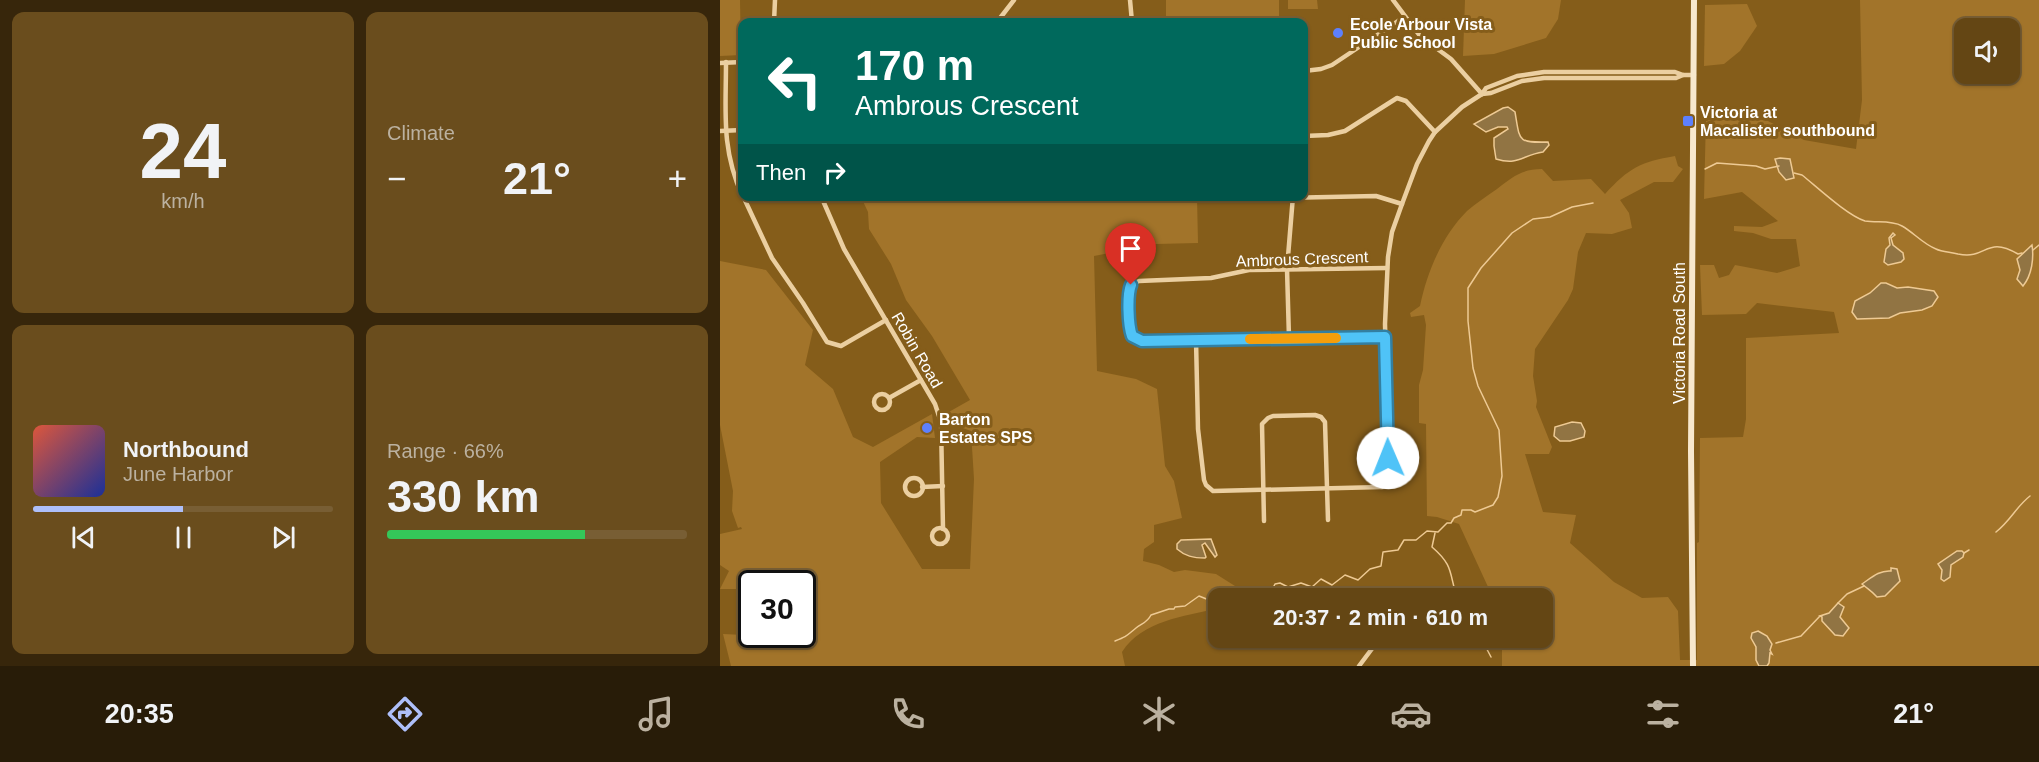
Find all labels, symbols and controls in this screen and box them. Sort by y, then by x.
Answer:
place label: Ecole Arbour Vista Public School [1350,16,1492,51]
map controls [1954,18,2020,84]
button: sound [1954,18,2020,84]
marker: Ecole Arbour Vista Public School [1331,26,1345,40]
icon: left [756,42,834,120]
text: 170 m [855,42,974,89]
text: Ambrous Crescent [855,91,1079,121]
place label: Victoria at Macalister southbound [1700,104,1875,139]
text: 24 [140,107,226,195]
marker: Victoria at Macalister southbound [1681,114,1695,128]
text: Climate [387,122,455,144]
text: 21° [503,153,571,204]
icon: right [818,156,851,189]
text: − [387,160,406,197]
text: + [668,160,687,197]
text: Then [756,160,806,185]
text: km/h [161,190,205,212]
pin [1105,223,1156,285]
icon: arrive [1114,232,1147,265]
street label: Ambrous Crescent [1235,248,1369,270]
street label: Victoria Road South [1671,262,1688,404]
street label: Robin Road [889,309,945,391]
place label: Barton Estates SPS [939,411,1033,446]
marker: Barton Estates SPS [920,421,934,435]
position arrow [1356,426,1420,490]
text: Northbound [123,437,249,462]
text: Range · 66% [387,440,504,462]
text: June Harbor [123,463,233,485]
text: 330 km [387,471,540,522]
icon: previous [67,521,100,554]
icon: pause [167,521,200,554]
icon: next [267,521,300,554]
speed limit sign: 30 [738,570,816,648]
text: 20:37 · 2 min · 610 m [1273,605,1488,630]
icon: directions [384,693,426,735]
icon: music [635,693,677,735]
icon: phone [887,693,929,735]
icon: climate [1138,693,1180,735]
icon: car [1390,693,1432,735]
icon: filters [1642,693,1684,735]
text: 20:35 [105,699,174,729]
text: 21° [1893,699,1934,729]

